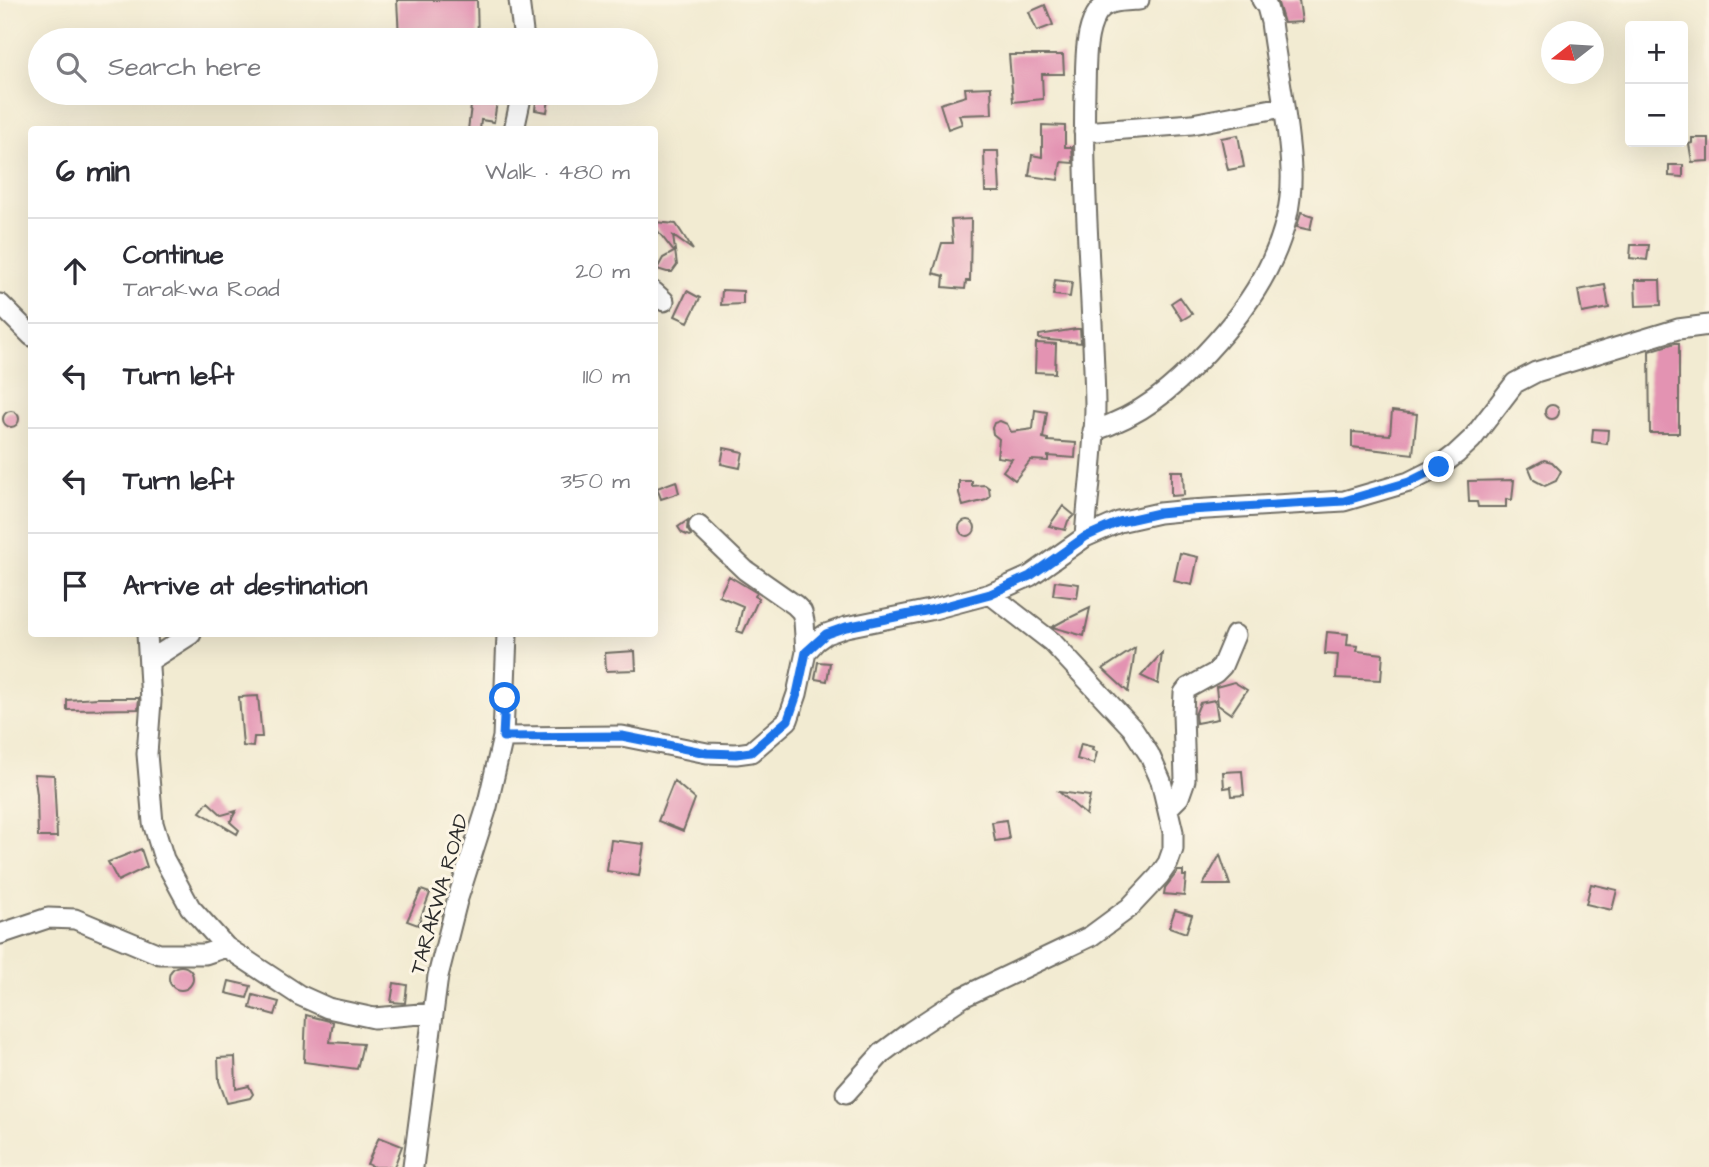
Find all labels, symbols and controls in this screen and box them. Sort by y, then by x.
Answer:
north arrow [1541,21,1604,84]
map controls [1625,21,1688,147]
button: + [1625,21,1688,84]
search box [28,28,658,105]
icon: search [52,48,90,86]
text: Search here [108,49,261,85]
button: − [1625,84,1688,147]
text: 6 min [56,151,130,193]
text: Walk · 480 m [485,156,630,188]
text: Continue [123,237,224,273]
icon: ahead [56,252,94,290]
text: 20 m [575,255,630,287]
text: Tarakwa Road [123,273,280,305]
icon: left [56,357,94,395]
text: Turn left [123,358,234,394]
text: 110 m [582,360,630,392]
route end [1423,451,1454,482]
icon: left [56,462,94,500]
text: Turn left [123,463,234,499]
text: 350 m [560,465,630,497]
icon: arrive [56,567,94,605]
text: Arrive at destination [123,568,368,604]
route start [489,682,520,713]
street label: TARAKWA ROAD [403,810,476,978]

